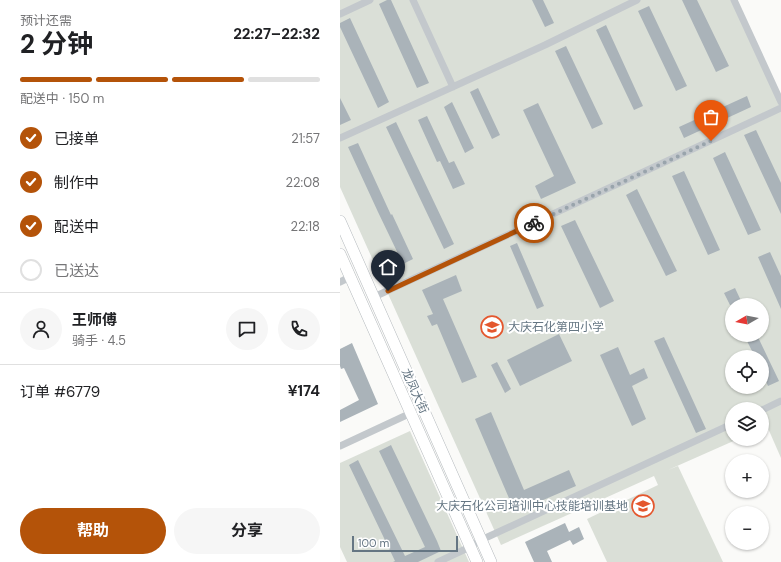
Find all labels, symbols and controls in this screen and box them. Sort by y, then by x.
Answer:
text: 预计还需 [20,12,72,29]
text: 22:27–22:32 [233,24,320,44]
text: 2 分钟 [20,27,93,61]
text: 配送中 · 150 m [20,90,104,107]
pin [694,100,728,141]
icon: bag [700,106,722,128]
icon: check [20,127,42,149]
text: 已接单 [54,129,99,149]
text: 21:57 [291,130,320,147]
icon: check [20,171,42,193]
text: 制作中 [54,173,99,193]
text: 22:08 [286,174,320,191]
courier [514,203,554,243]
icon: bike [523,212,545,234]
icon: check [20,215,42,237]
text: 配送中 [54,217,99,237]
text: 22:18 [290,218,320,235]
pin [371,250,405,291]
icon: home [377,256,399,278]
text: 已送达 [54,261,99,281]
north arrow [725,298,769,342]
map controls [725,298,769,550]
button: person [20,308,62,350]
button: chat [226,308,268,350]
button: phone [278,308,320,350]
text: 王师傅 [72,310,117,330]
school or university icon: 大庆石化第四小学 [479,314,505,340]
place label: 大庆石化第四小学 [508,319,604,335]
text: 骑手 · 4.5 [72,332,126,349]
button: locate [725,350,769,394]
street label: 龙凤大街 [398,366,432,416]
text: ¥174 [288,381,320,401]
text: 订单 #6779 [20,382,100,402]
button: layers [725,402,769,446]
button: + [725,454,769,498]
school or university icon: 大庆石化公司培训中心技能培训基地 [630,493,656,519]
place label: 大庆石化公司培训中心技能培训基地 [436,498,628,514]
button: − [725,506,769,550]
button: 帮助 [20,508,166,554]
button: 分享 [174,508,320,554]
scale bar [352,534,458,553]
text: 100 m [358,536,389,550]

